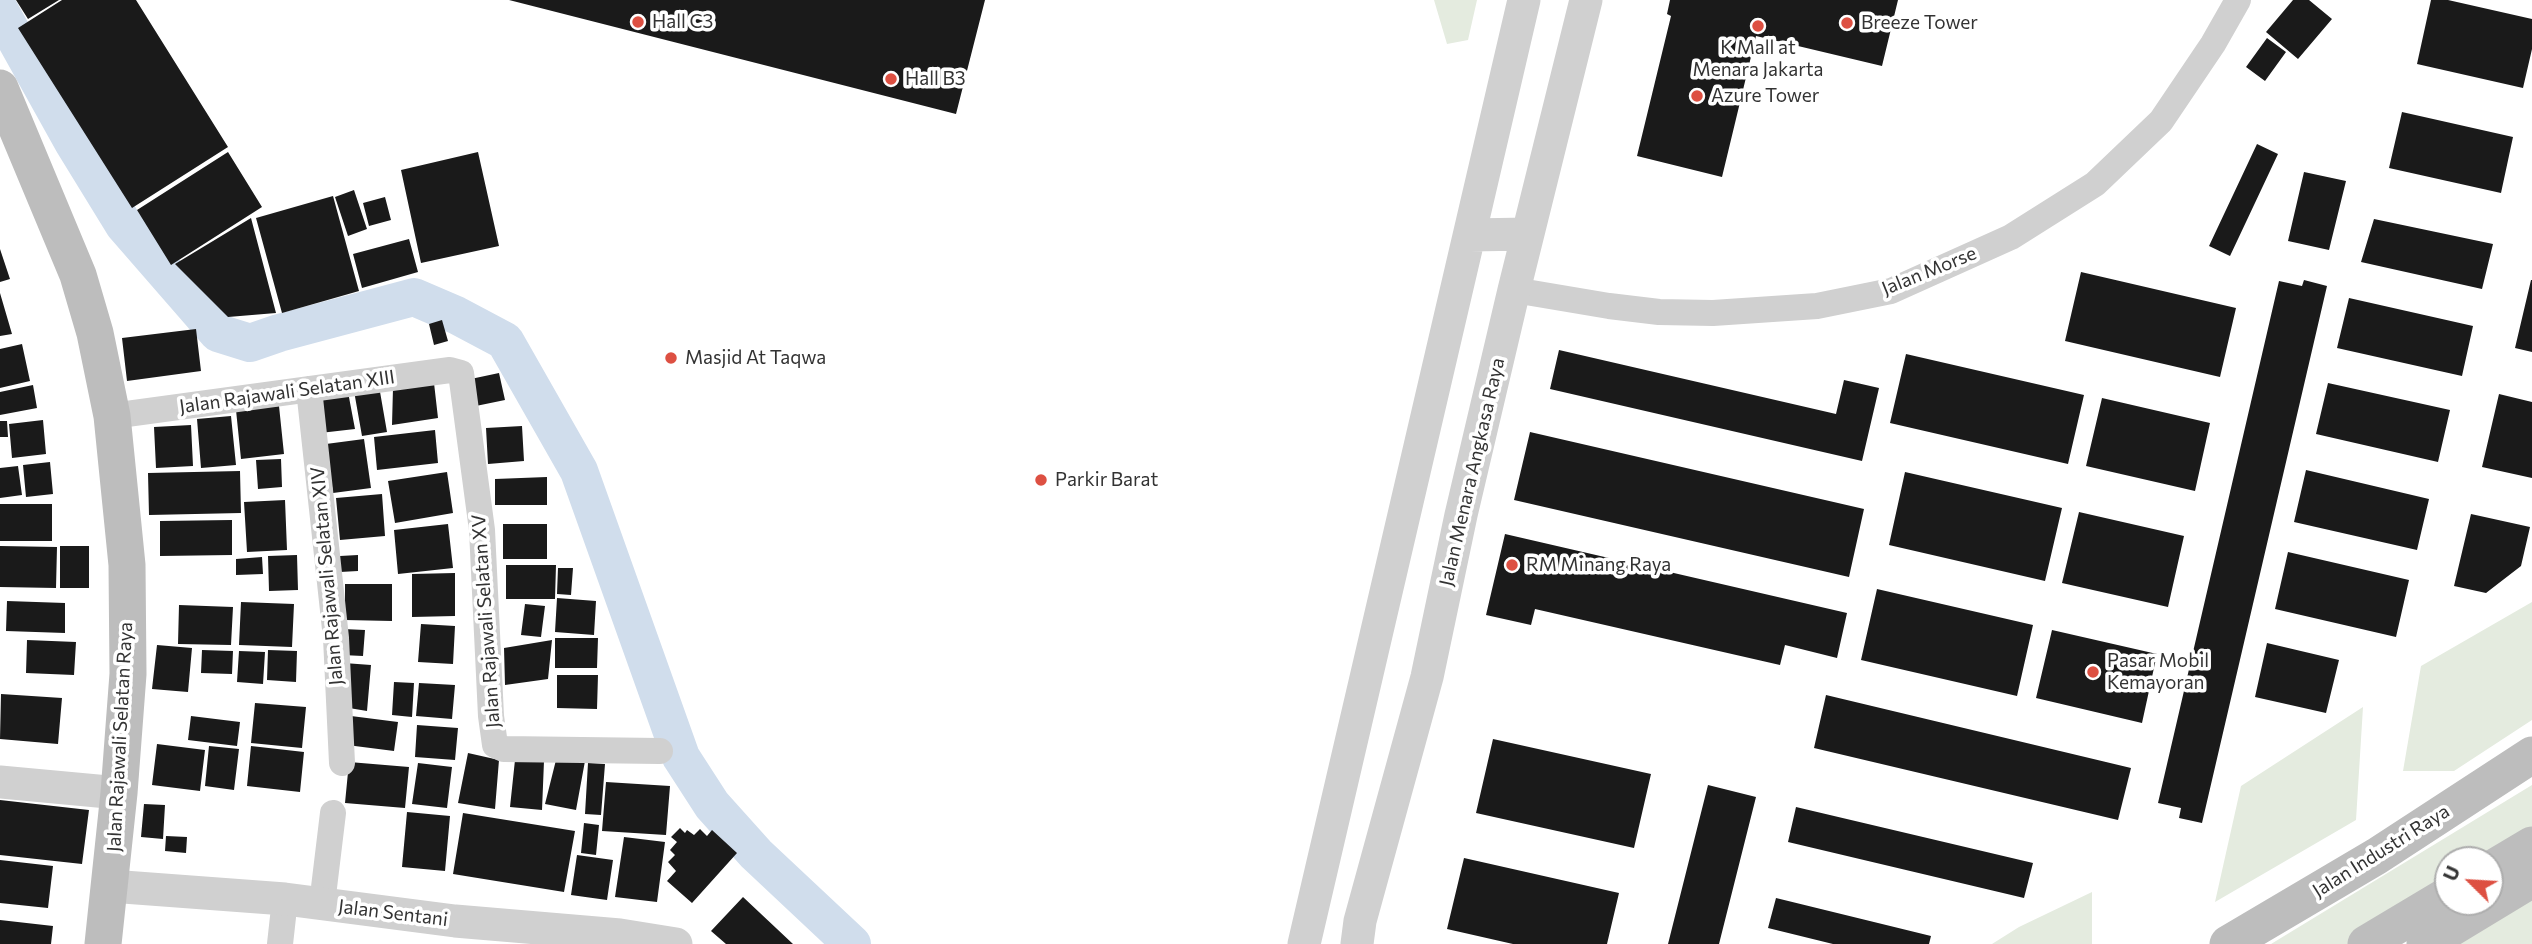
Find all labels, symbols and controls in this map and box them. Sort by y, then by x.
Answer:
place label: Hall C3 [652,11,713,33]
place label: Breeze Tower [1861,12,1978,34]
marker: Hall C3 [630,14,646,30]
marker: Breeze Tower [1839,15,1855,31]
marker: K Mall at Menara Jakarta [1750,18,1766,34]
place label: K Mall at Menara Jakarta [1693,37,1823,81]
place label: Hall B3 [905,68,966,90]
marker: Hall B3 [883,71,899,87]
place label: Azure Tower [1711,85,1819,107]
marker: Azure Tower [1689,88,1705,104]
street label: Jalan Morse [1878,242,1980,300]
place label: Masjid At Taqwa [685,347,826,369]
marker: Masjid At Taqwa [663,350,679,366]
street label: Jalan Menara Angkasa Raya [1435,356,1509,588]
street label: Jalan Rajawali Selatan XIII [178,366,396,418]
street label: Jalan Rajawali Selatan XIV [306,466,348,686]
place label: Parkir Barat [1055,469,1158,491]
marker: Parkir Barat [1033,472,1049,488]
street label: Jalan Rajawali Selatan XV [467,513,505,729]
place label: RM Minang Raya [1526,554,1671,576]
marker: RM Minang Raya [1504,557,1520,573]
street label: Jalan Rajawali Selatan Raya [103,621,137,853]
place label: Pasar Mobil Kemayoran [2107,650,2209,694]
marker: Pasar Mobil Kemayoran [2085,664,2101,680]
street label: Jalan Industri Raya [2308,800,2454,902]
north arrow [2434,846,2504,916]
text: U [2438,862,2465,884]
street label: Jalan Sentani [337,895,449,931]

